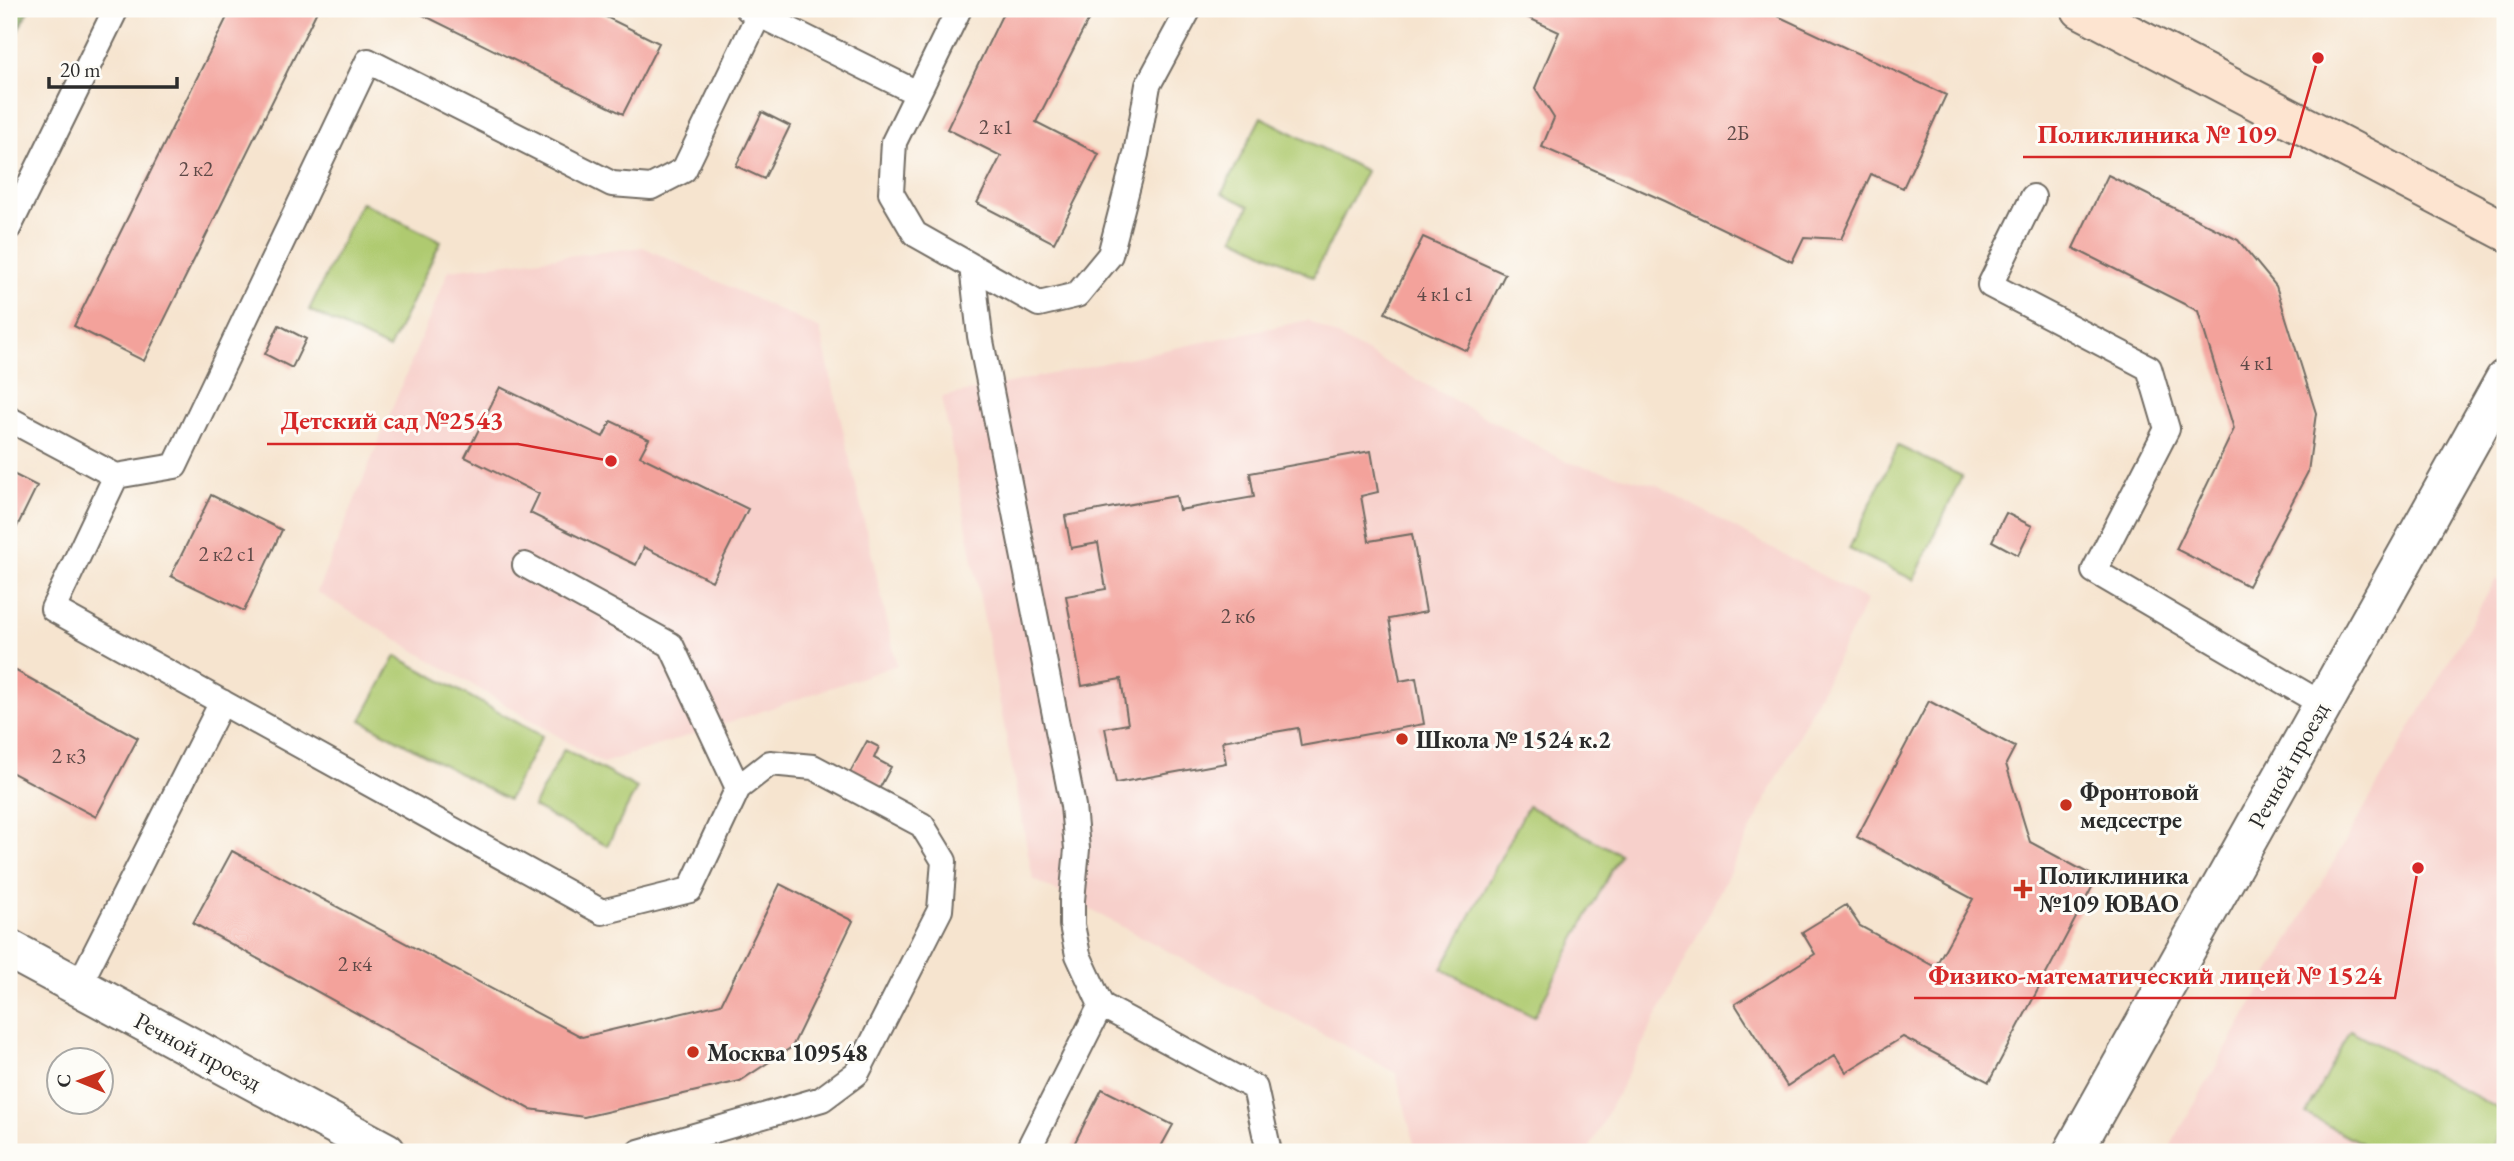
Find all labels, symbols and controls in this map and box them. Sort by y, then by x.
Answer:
scale bar [49,46,177,90]
text: 20 m [60,56,101,83]
callout: Поликлиника № 109 [2023,110,2290,157]
house number: 2 к1 [979,113,1013,140]
text: Поликлиника № 109 [2037,117,2277,151]
house number: 2Б [1727,119,1749,146]
house number: 2 к2 [179,155,213,182]
house number: 4 к1 с1 [1416,280,1474,307]
house number: 4 к1 [2240,349,2274,376]
callout: Детский сад №2543 [267,397,518,444]
text: Детский сад №2543 [281,403,503,437]
house number: 2 к2 с1 [198,540,256,567]
house number: 2 к6 [1221,602,1255,629]
street label: Речной проезд [2241,696,2335,834]
place label: Школа № 1524 к.2 [1416,724,1611,755]
marker: Школа № 1524 к.2 [1394,731,1410,747]
house number: 2 к3 [52,742,86,769]
place label: Фронтовой медсестре [2080,776,2199,835]
marker: Фронтовой медсестре [2058,797,2074,813]
place label: Поликлиника №109 ЮВАО [2039,860,2189,919]
marker: Поликлиника №109 ЮВАО [2013,879,2033,899]
house number: 2 к4 [338,950,373,977]
callout: Физико-математический лицей № 1524 [1914,951,2395,998]
text: Физико-математический лицей № 1524 [1929,958,2382,992]
street label: Речной проезд [129,1005,267,1097]
place label: Москва 109548 [707,1037,868,1068]
marker: Москва 109548 [685,1044,701,1060]
north arrow [46,1046,116,1116]
text: С [51,1074,76,1088]

